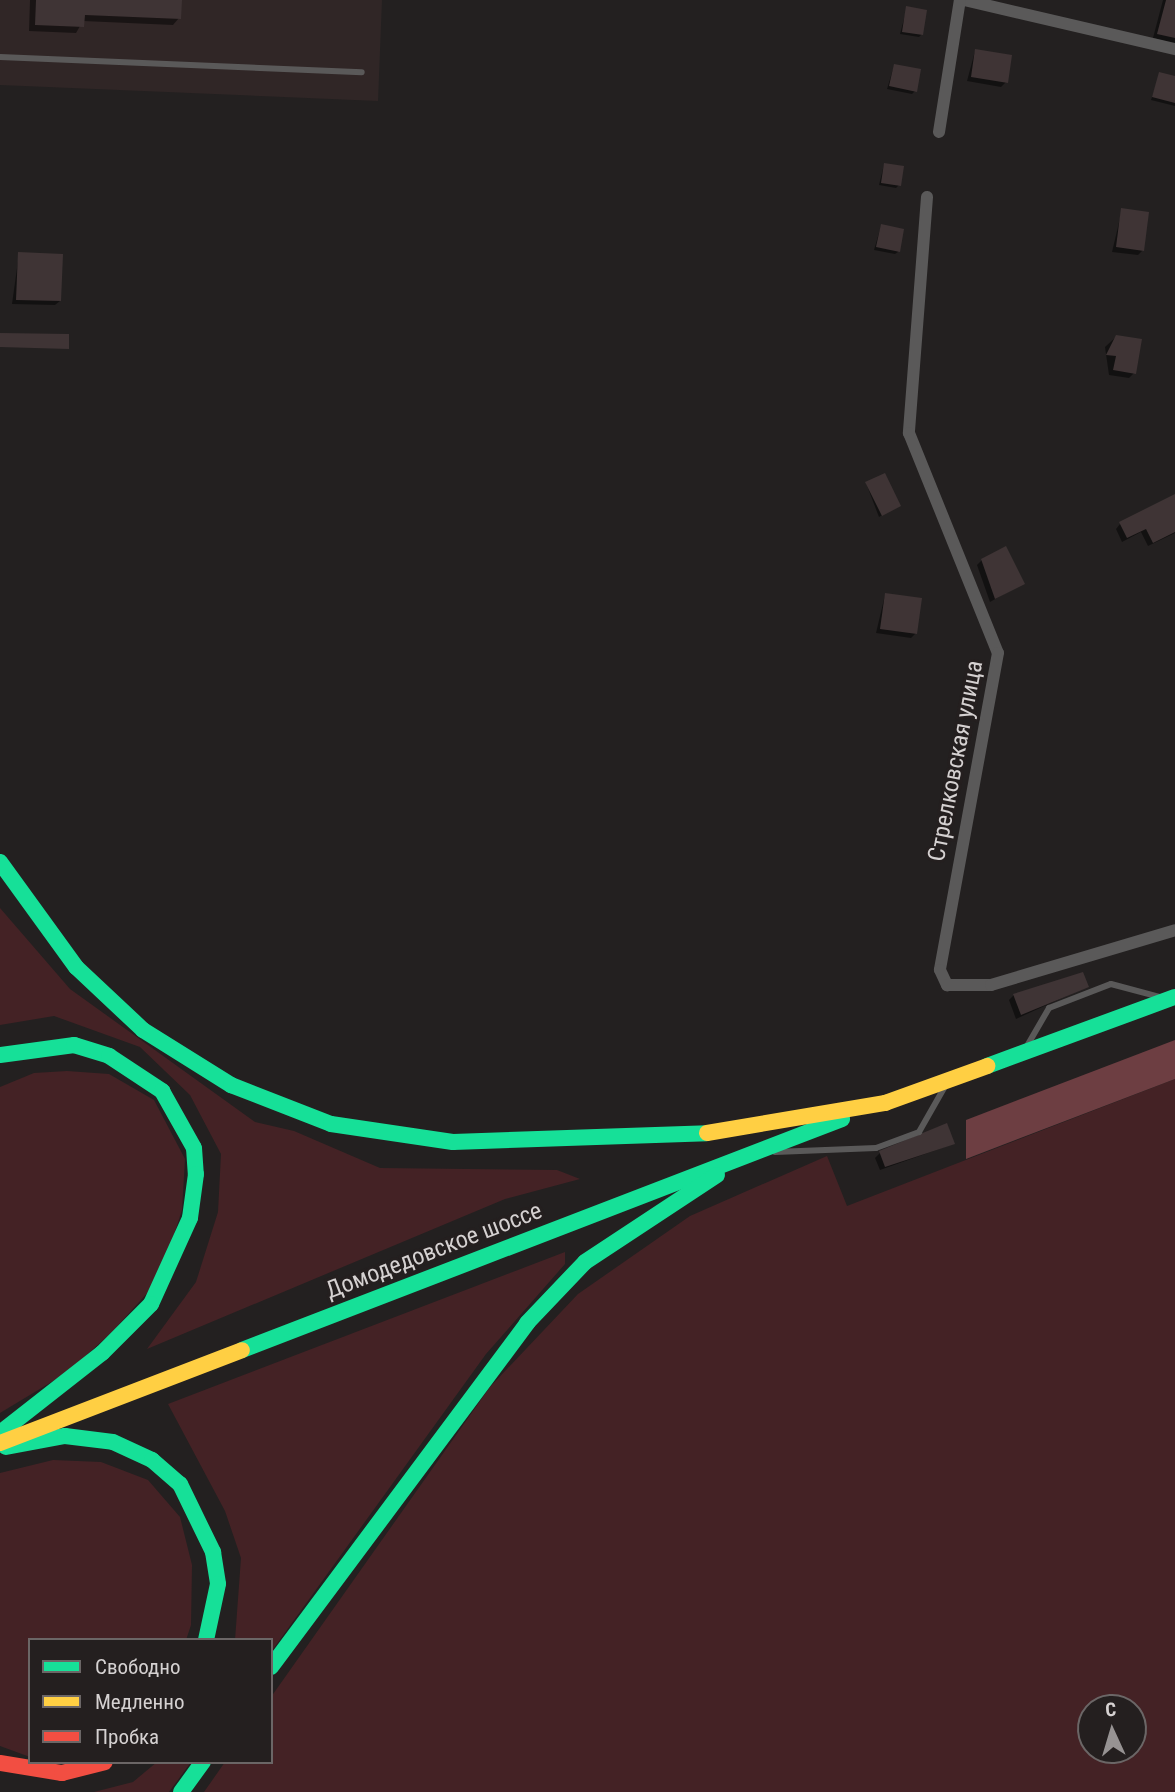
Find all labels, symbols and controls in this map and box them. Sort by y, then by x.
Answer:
street label: Стрелковская улица [922,658,990,864]
street label: Домодедовское шоссе [322,1196,546,1306]
legend [28,1638,273,1764]
text: Свободно [95,1655,181,1679]
text: Медленно [95,1690,184,1714]
north arrow [1077,1694,1147,1764]
text: С [1104,1698,1117,1721]
text: Пробка [95,1725,159,1749]

